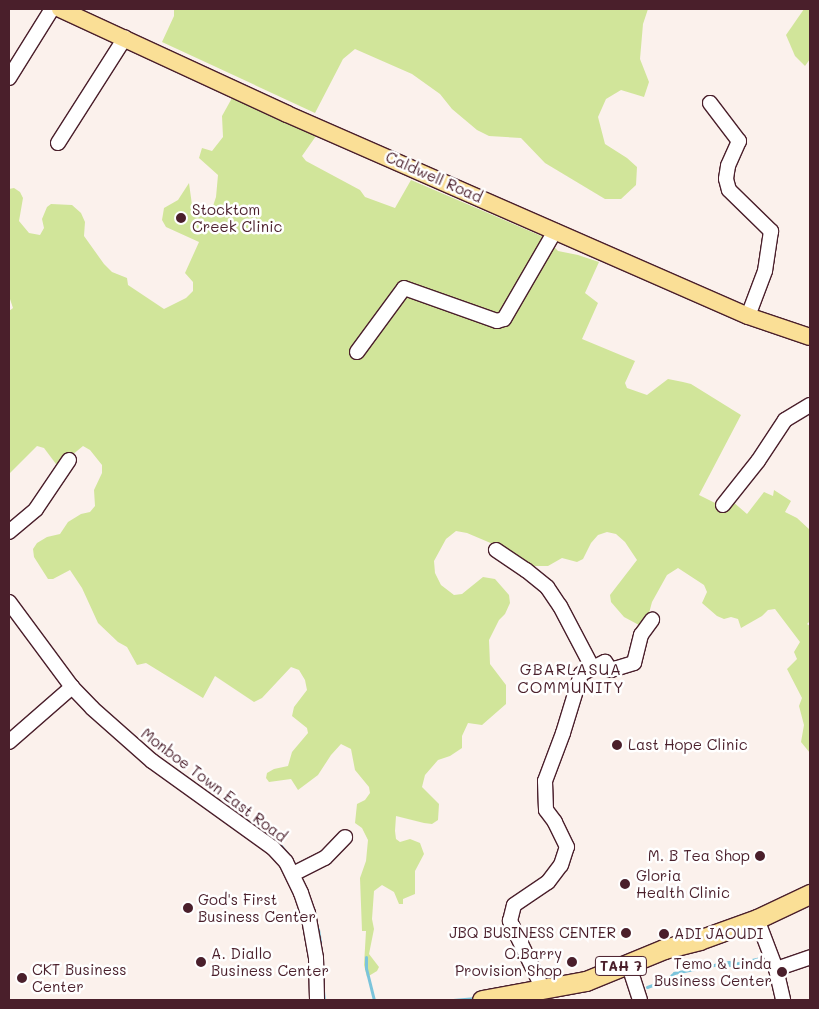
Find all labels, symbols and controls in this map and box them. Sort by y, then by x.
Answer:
street label: Caldwell Road [383,148,485,206]
place label: Stocktom Creek Clinic [192,200,282,235]
marker: Stocktom Creek Clinic [174,211,188,225]
district label: GBARLASUA COMMUNITY [516,659,626,697]
street label: Monboe Town East Road [138,724,290,846]
place label: Last Hope Clinic [628,736,748,754]
marker: Last Hope Clinic [610,738,624,752]
place label: M. B Tea Shop [648,847,750,865]
marker: M. B Tea Shop [754,850,766,862]
place label: Gloria Health Clinic [636,866,730,901]
marker: Gloria Health Clinic [618,877,632,891]
place label: God's First Business Center [198,890,316,925]
marker: God's First Business Center [182,902,194,914]
place label: JBQ BUSINESS CENTER [449,924,616,942]
place label: ADI JAOUDI [674,925,763,943]
marker: JBQ BUSINESS CENTER [620,927,632,939]
marker: ADI JAOUDI [658,928,670,940]
place label: A. Diallo Business Center [211,944,329,979]
place label: O.Barry Provision Shop [455,944,562,979]
road number: TAH 7 [595,954,647,978]
place label: Temo & Linda Business Center [654,954,772,989]
marker: A. Diallo Business Center [195,956,207,968]
marker: O.Barry Provision Shop [566,956,578,968]
place label: CKT Business Center [32,960,127,995]
marker: Temo & Linda Business Center [776,966,788,978]
marker: CKT Business Center [16,972,28,984]

